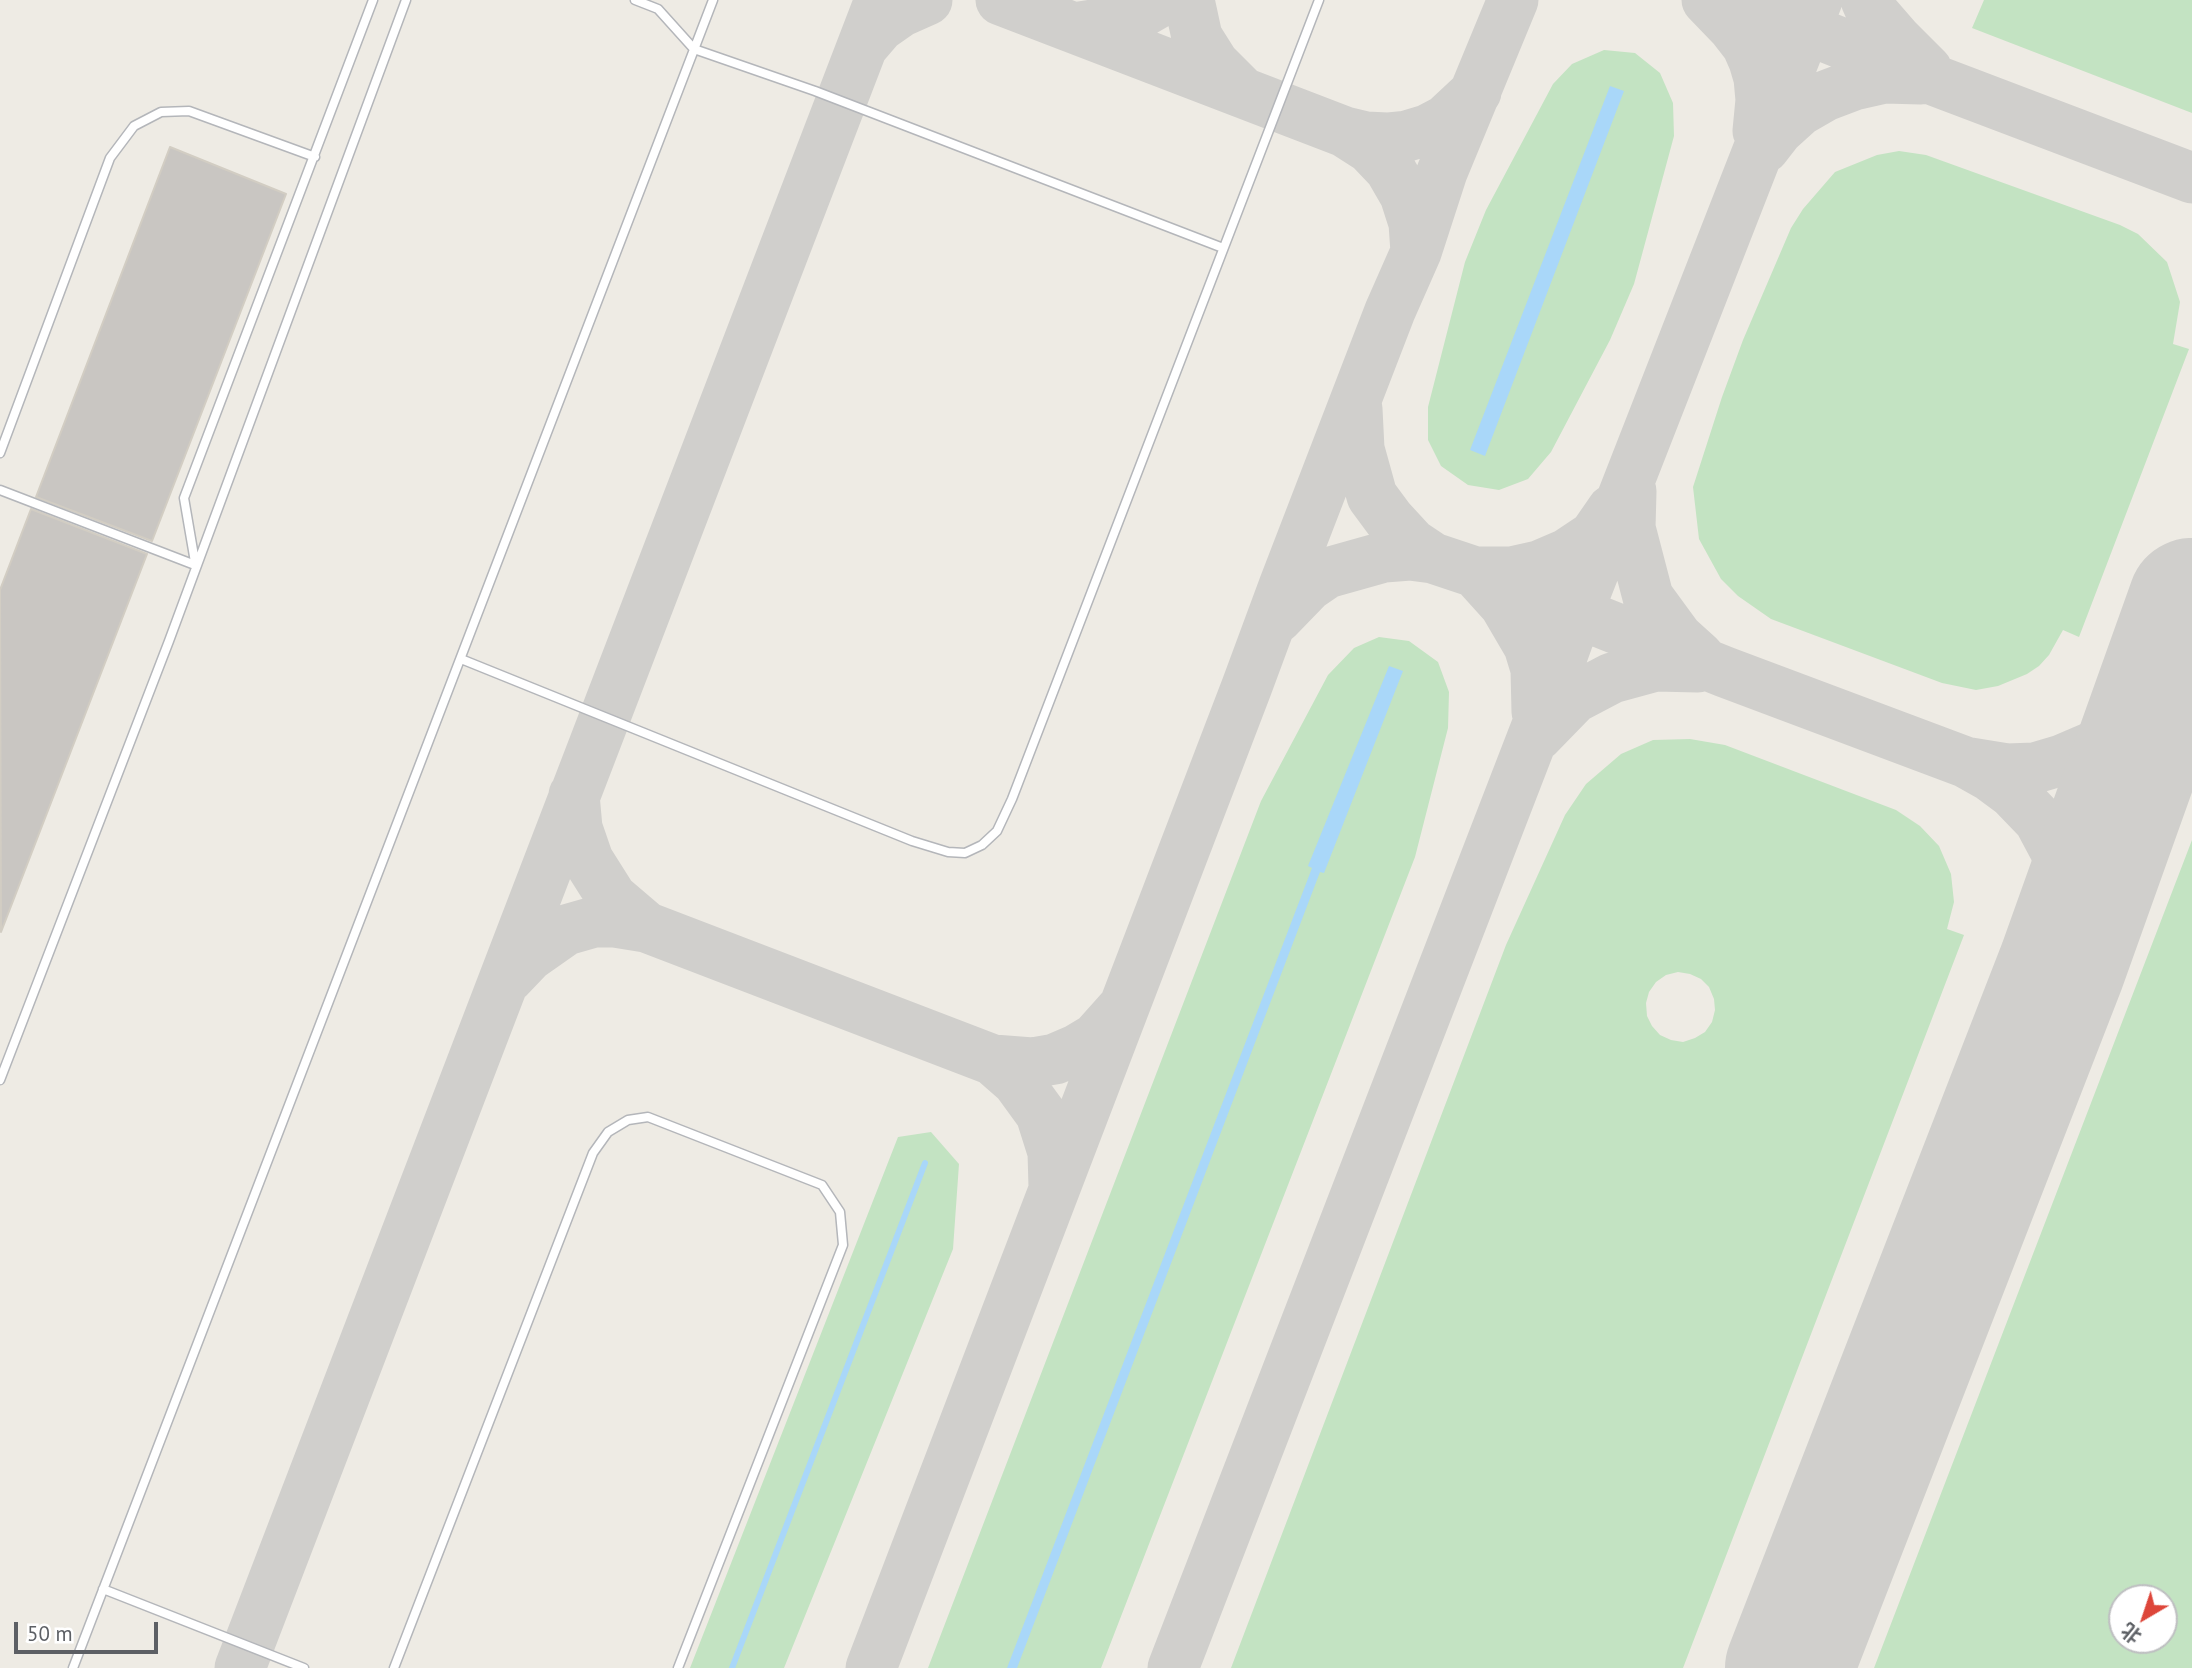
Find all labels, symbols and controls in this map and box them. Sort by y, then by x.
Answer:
north arrow [2108,1584,2178,1654]
scale bar [18,1608,161,1652]
text: 北 [2116,1618,2146,1649]
text: 50 m [27,1620,73,1647]

